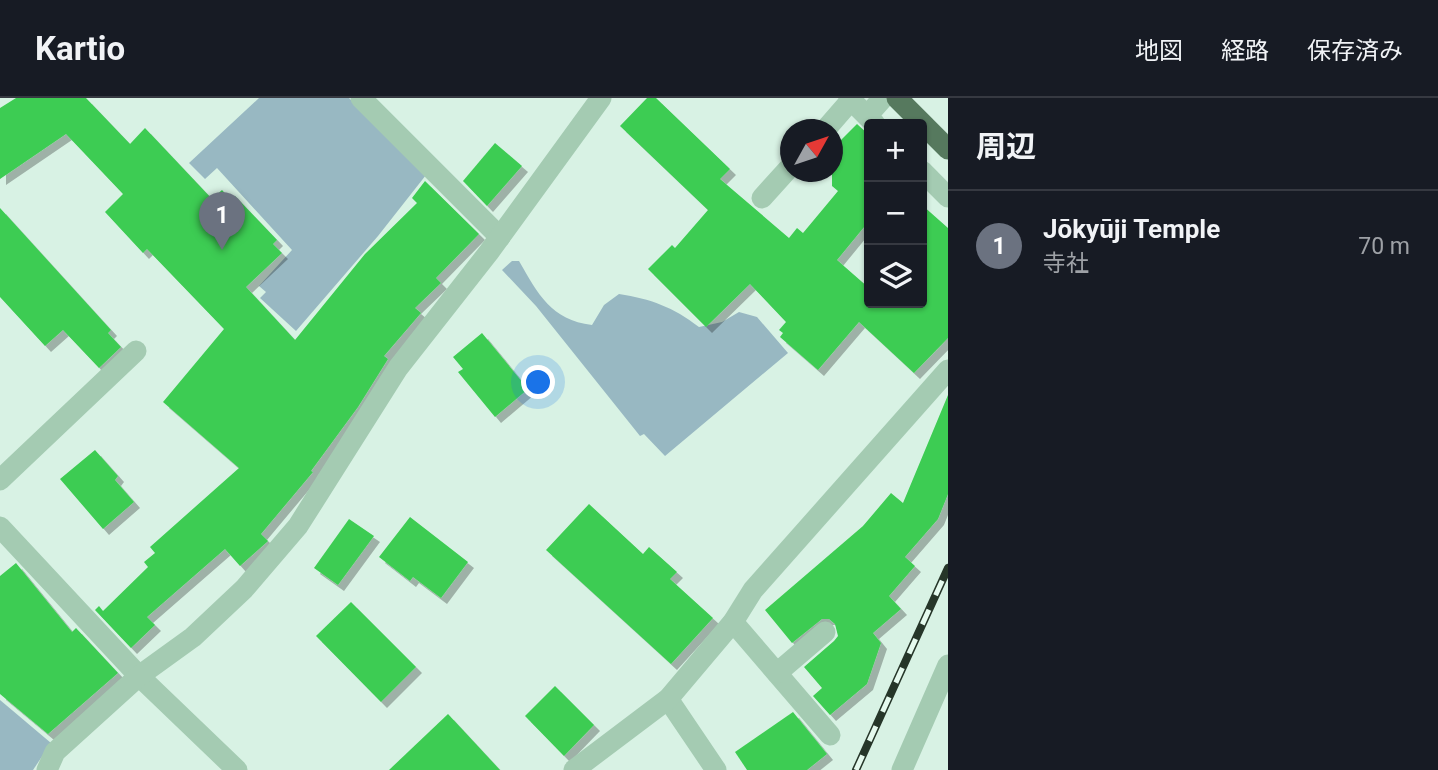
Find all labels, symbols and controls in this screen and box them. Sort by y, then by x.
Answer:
text: Kartio [35,29,125,68]
text: 地図 [1135,37,1183,65]
text: 経路 [1221,37,1269,65]
text: 保存済み [1307,37,1403,65]
north arrow [780,119,843,182]
map controls [864,119,927,308]
button: + [864,119,927,182]
text: 周辺 [976,129,1036,164]
button: − [864,182,927,245]
pin: 1 [199,192,245,250]
text: Jōkyūji Temple [1043,214,1220,244]
text: 1 [992,233,1006,260]
text: 70 m [1358,233,1410,260]
button: layers [864,245,927,308]
text: 寺社 [1043,250,1089,277]
your location [521,365,555,399]

